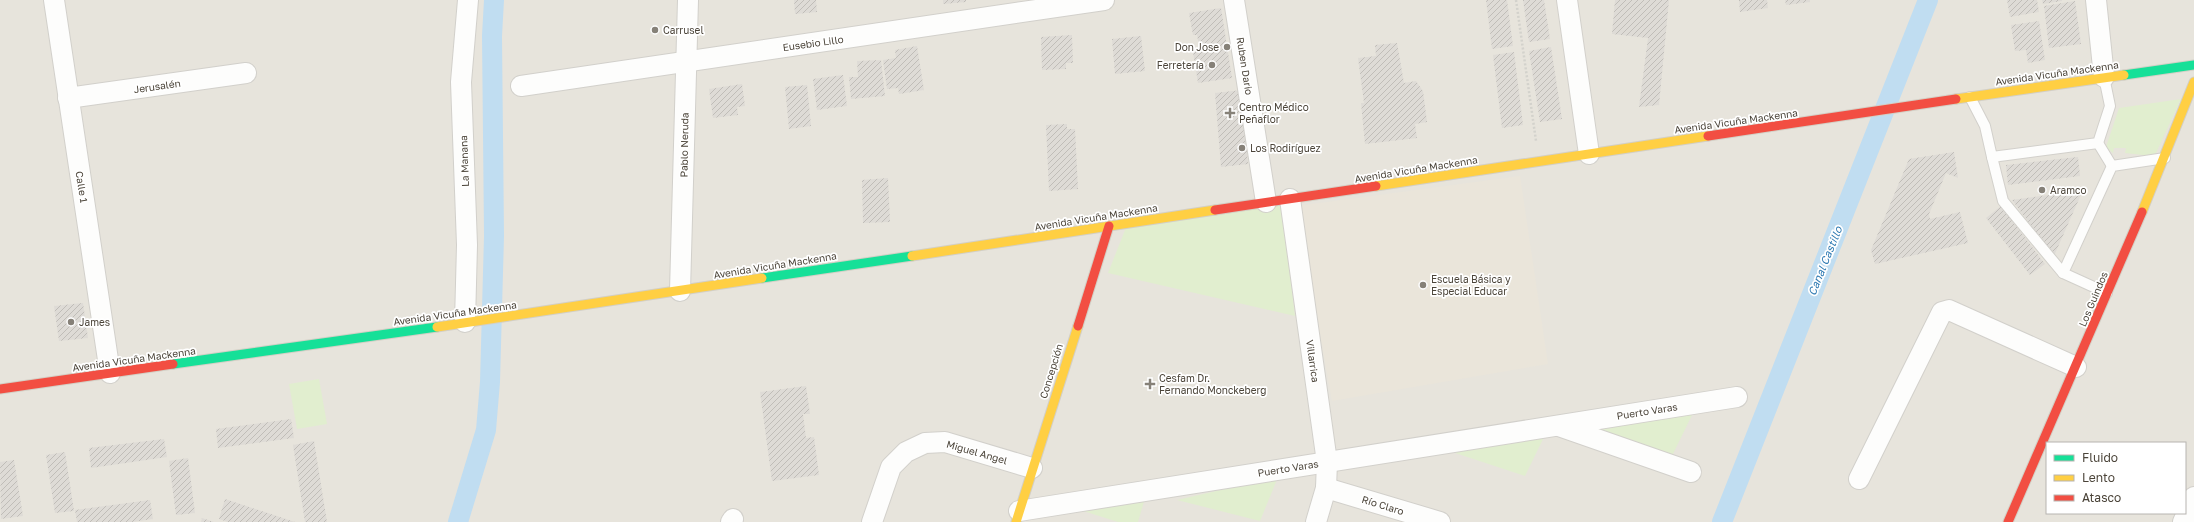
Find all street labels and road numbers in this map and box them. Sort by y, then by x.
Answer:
street label: Eusebio Lillo [782,33,844,53]
street label: Ruben Dario [1234,36,1256,96]
street label: Avenida Vicuña Mackenna [1995,58,2119,88]
street label: Jerusalén [133,77,181,95]
street label: Avenida Vicuña Mackenna [1674,106,1798,136]
street label: Pablo Neruda [677,112,691,178]
street label: La Manana [457,135,471,187]
street label: Avenida Vicuña Mackenna [1354,153,1478,185]
street label: Calle 1 [74,170,90,204]
street label: Avenida Vicuña Mackenna [1034,201,1158,233]
street label: Avenida Vicuña Mackenna [713,249,837,281]
street label: Los Guindos [2076,270,2110,328]
street label: Avenida Vicuña Mackenna [393,298,517,328]
street label: Villarrica [1304,339,1322,383]
street label: Concepción [1037,342,1065,400]
street label: Avenida Vicuña Mackenna [72,344,196,374]
street label: Puerto Varas [1616,400,1678,422]
street label: Miguel Angel [945,438,1009,466]
street label: Puerto Varas [1257,457,1319,479]
street label: Río Claro [1360,493,1406,517]

